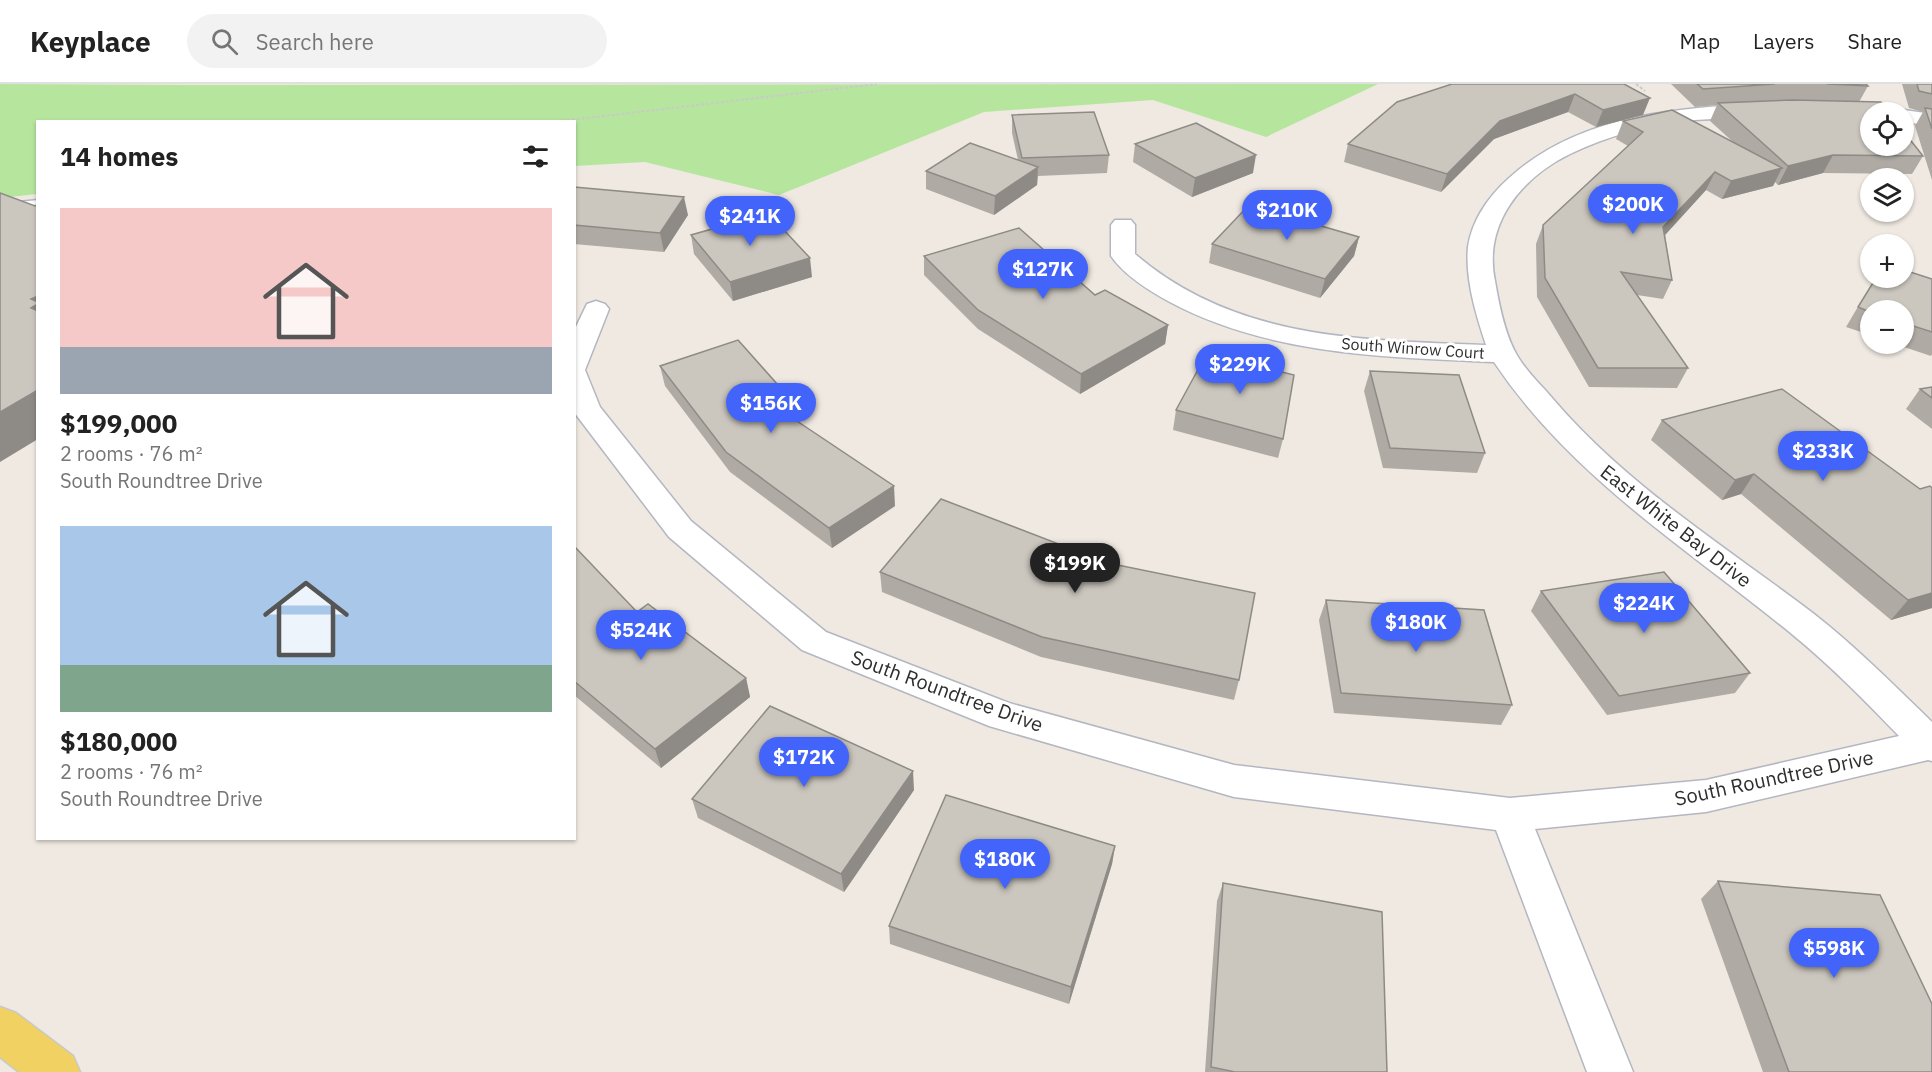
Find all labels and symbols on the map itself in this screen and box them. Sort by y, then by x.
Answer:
pin: $200K [1591,184,1675,235]
pin: $210K [1245,190,1329,241]
pin: $241K [708,196,792,247]
pin: $127K [1001,249,1085,300]
street label: South Winrow Court [1341,333,1485,363]
pin: $229K [1198,344,1282,395]
pin: $156K [729,383,813,434]
pin: $233K [1781,431,1865,482]
street label: East White Bay Drive [1595,458,1758,593]
pin: $199K [1033,543,1117,594]
pin: $224K [1602,583,1686,634]
pin: $180K [1374,602,1458,653]
pin: $524K [599,610,683,661]
street label: South Roundtree Drive [847,643,1047,738]
pin: $172K [762,737,846,788]
street label: South Roundtree Drive [1672,743,1876,812]
pin: $180K [963,839,1047,890]
pin: $598K [1792,928,1876,979]

